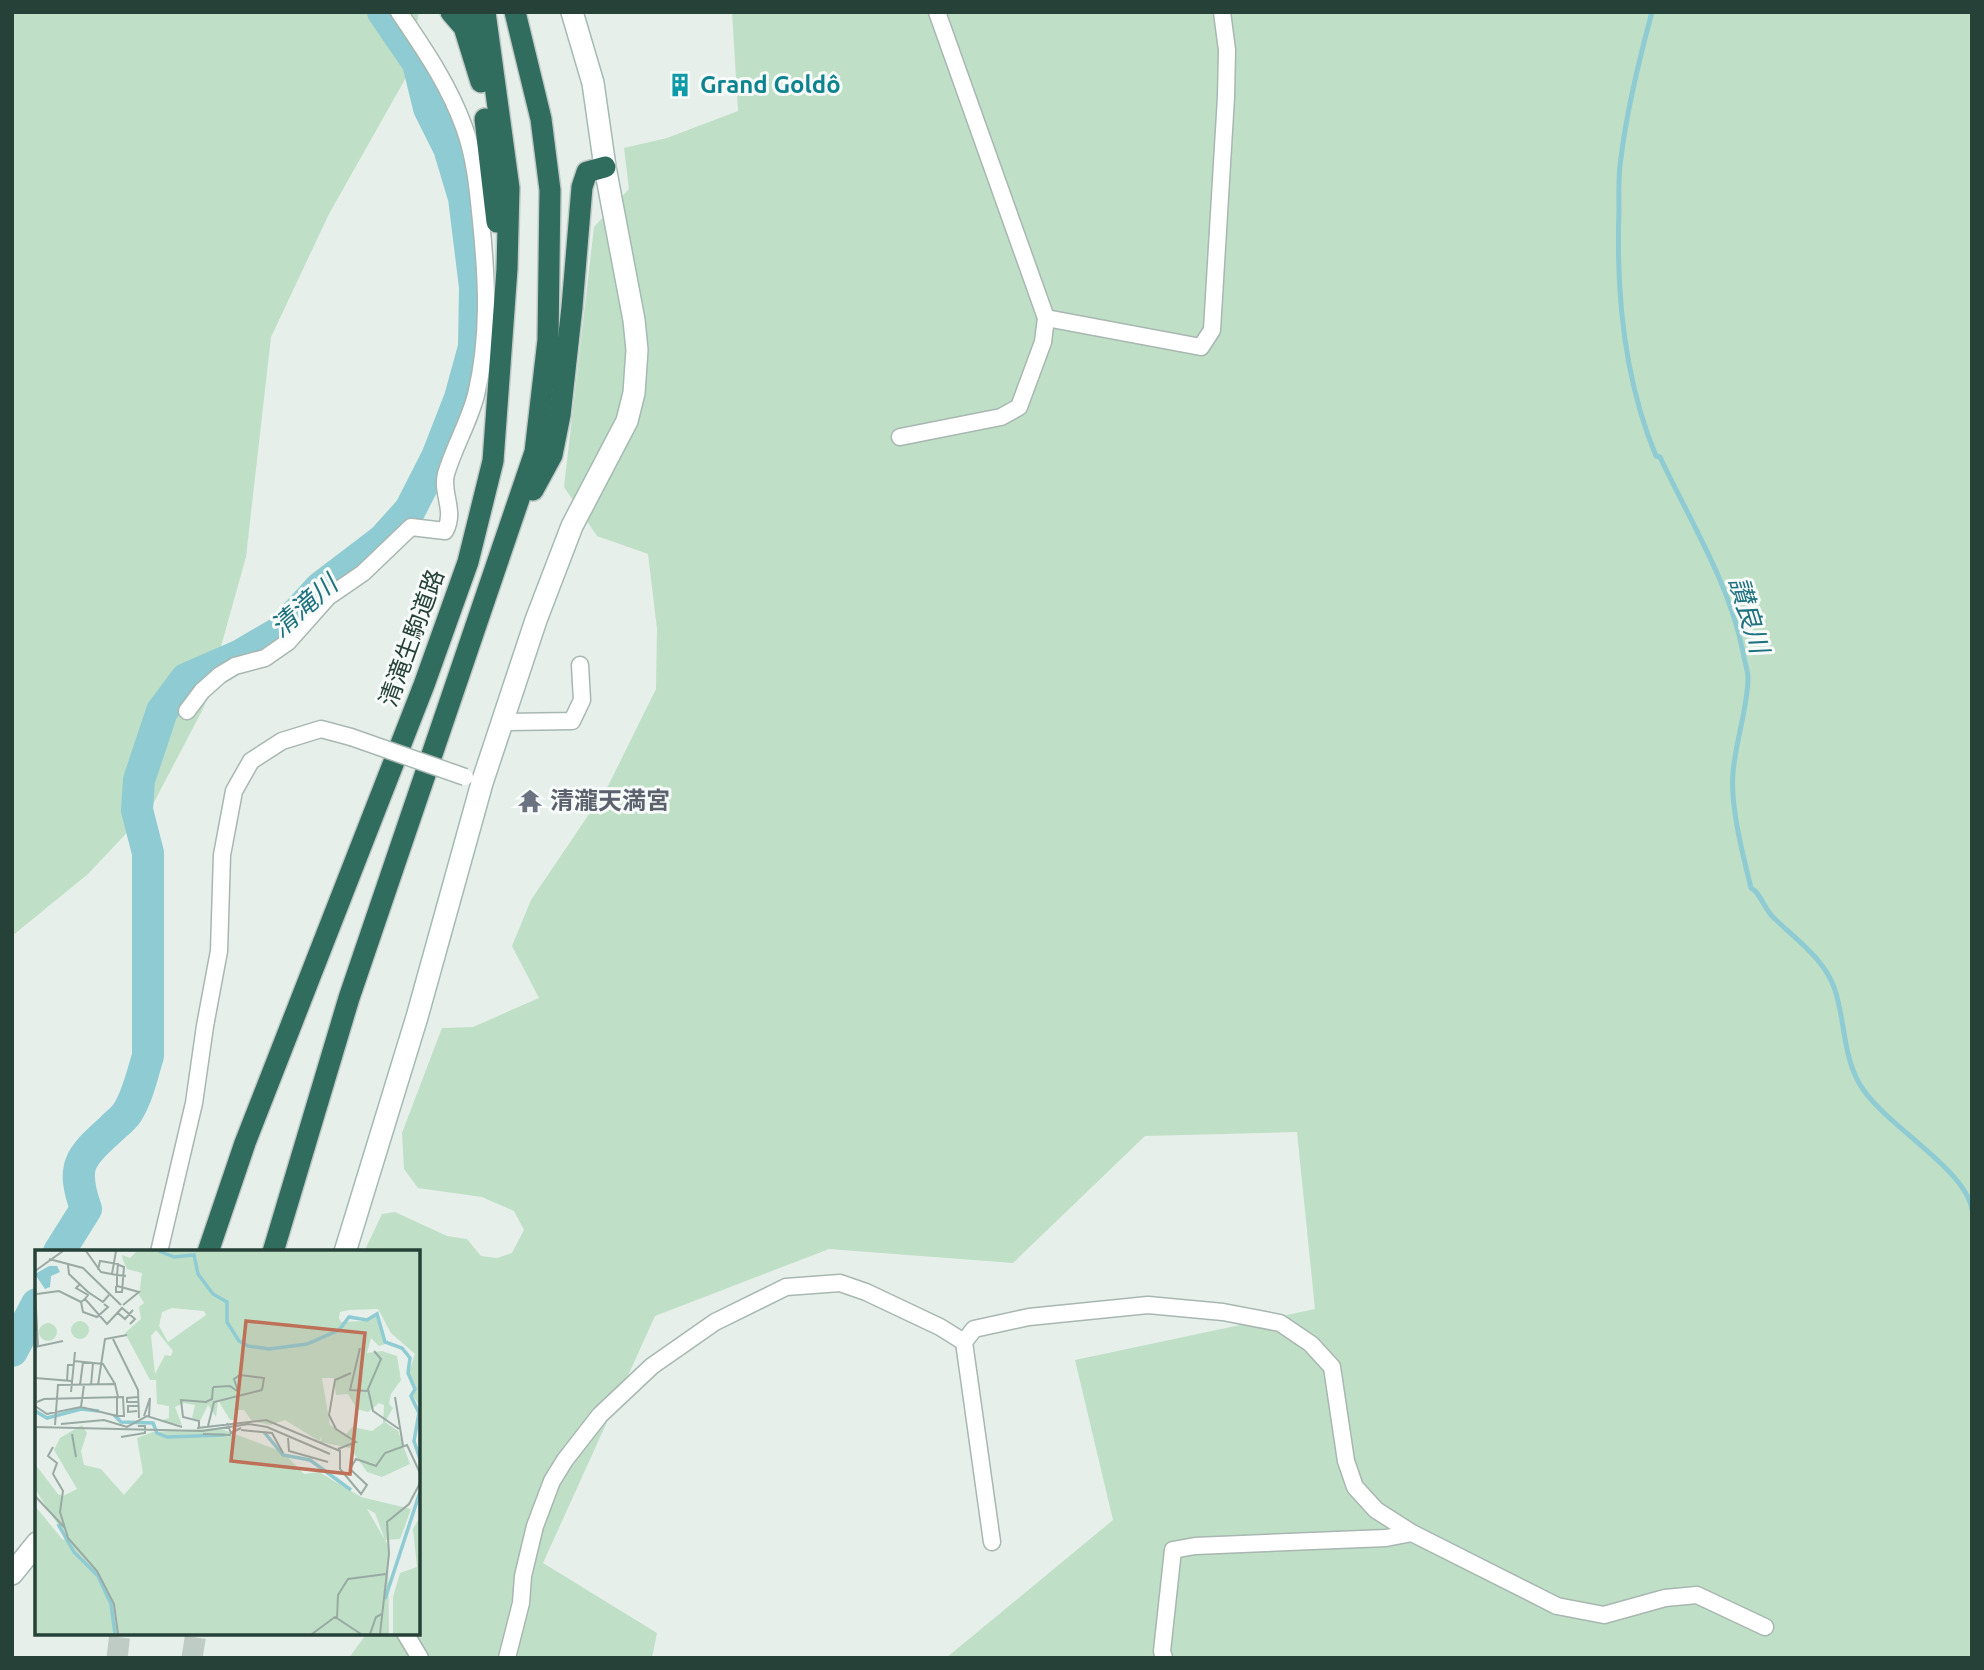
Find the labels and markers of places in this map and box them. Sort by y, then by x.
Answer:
building icon: Grand Goldô [666,71,694,99]
place label: Grand Goldô [700,71,841,98]
temple icon: 清瀧天満宮 [516,787,544,815]
place label: 清瀧天満宮 [550,787,670,814]

